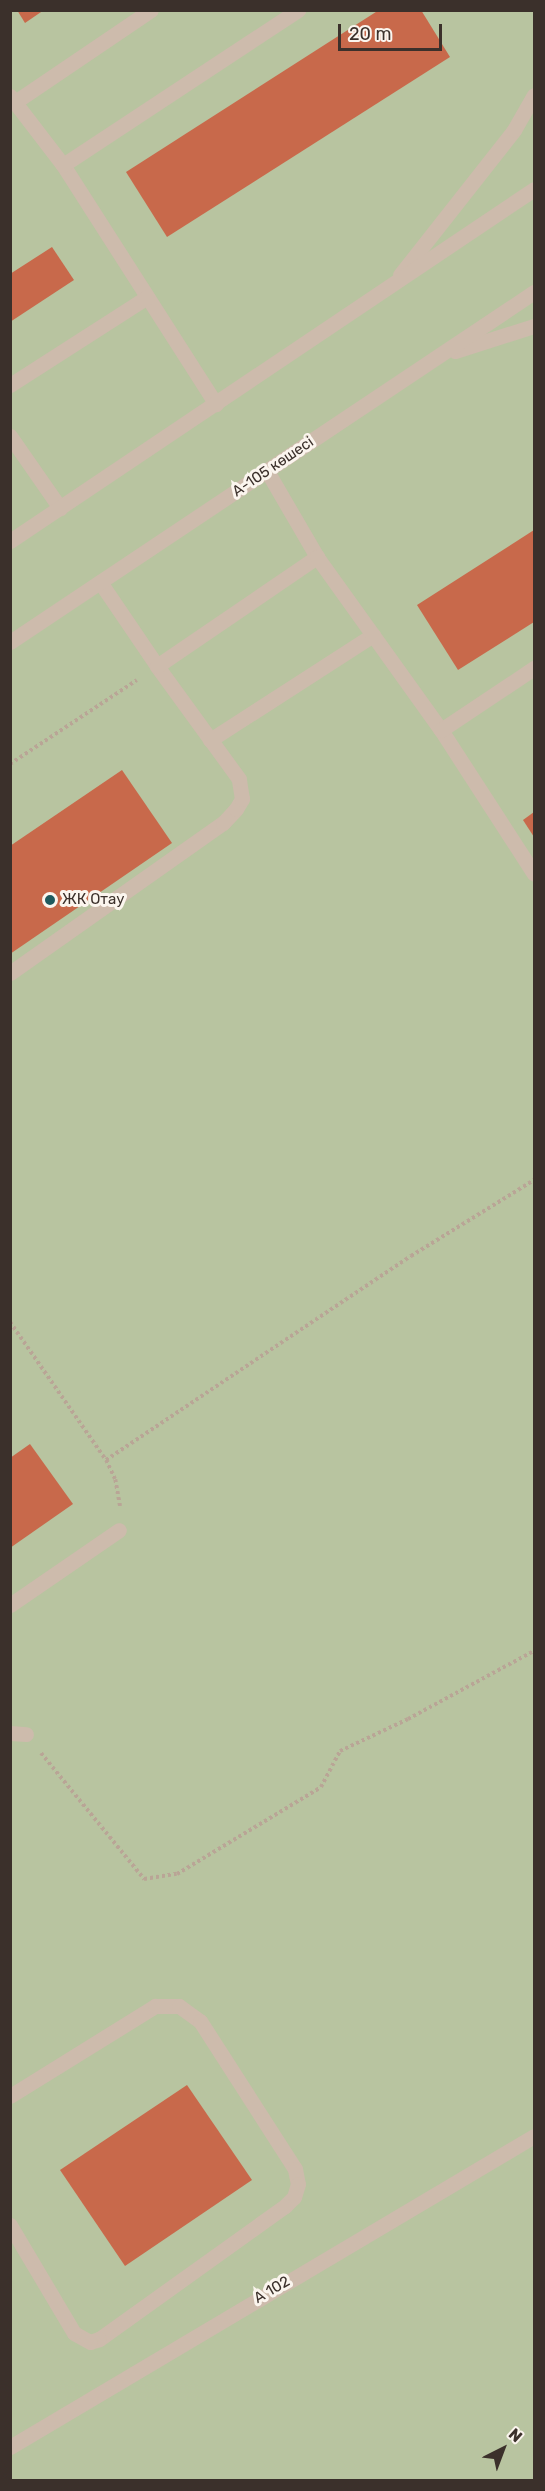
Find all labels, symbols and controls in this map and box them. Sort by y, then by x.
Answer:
scale bar [341,12,444,50]
text: 20 m [349,23,391,45]
street label: А-105 көшесі [229,433,317,501]
place label: ЖК Отау [62,891,124,909]
marker: ЖК Отау [43,893,57,907]
street label: А 102 [251,2273,293,2307]
north arrow [473,2419,533,2479]
text: N [505,2424,526,2446]

